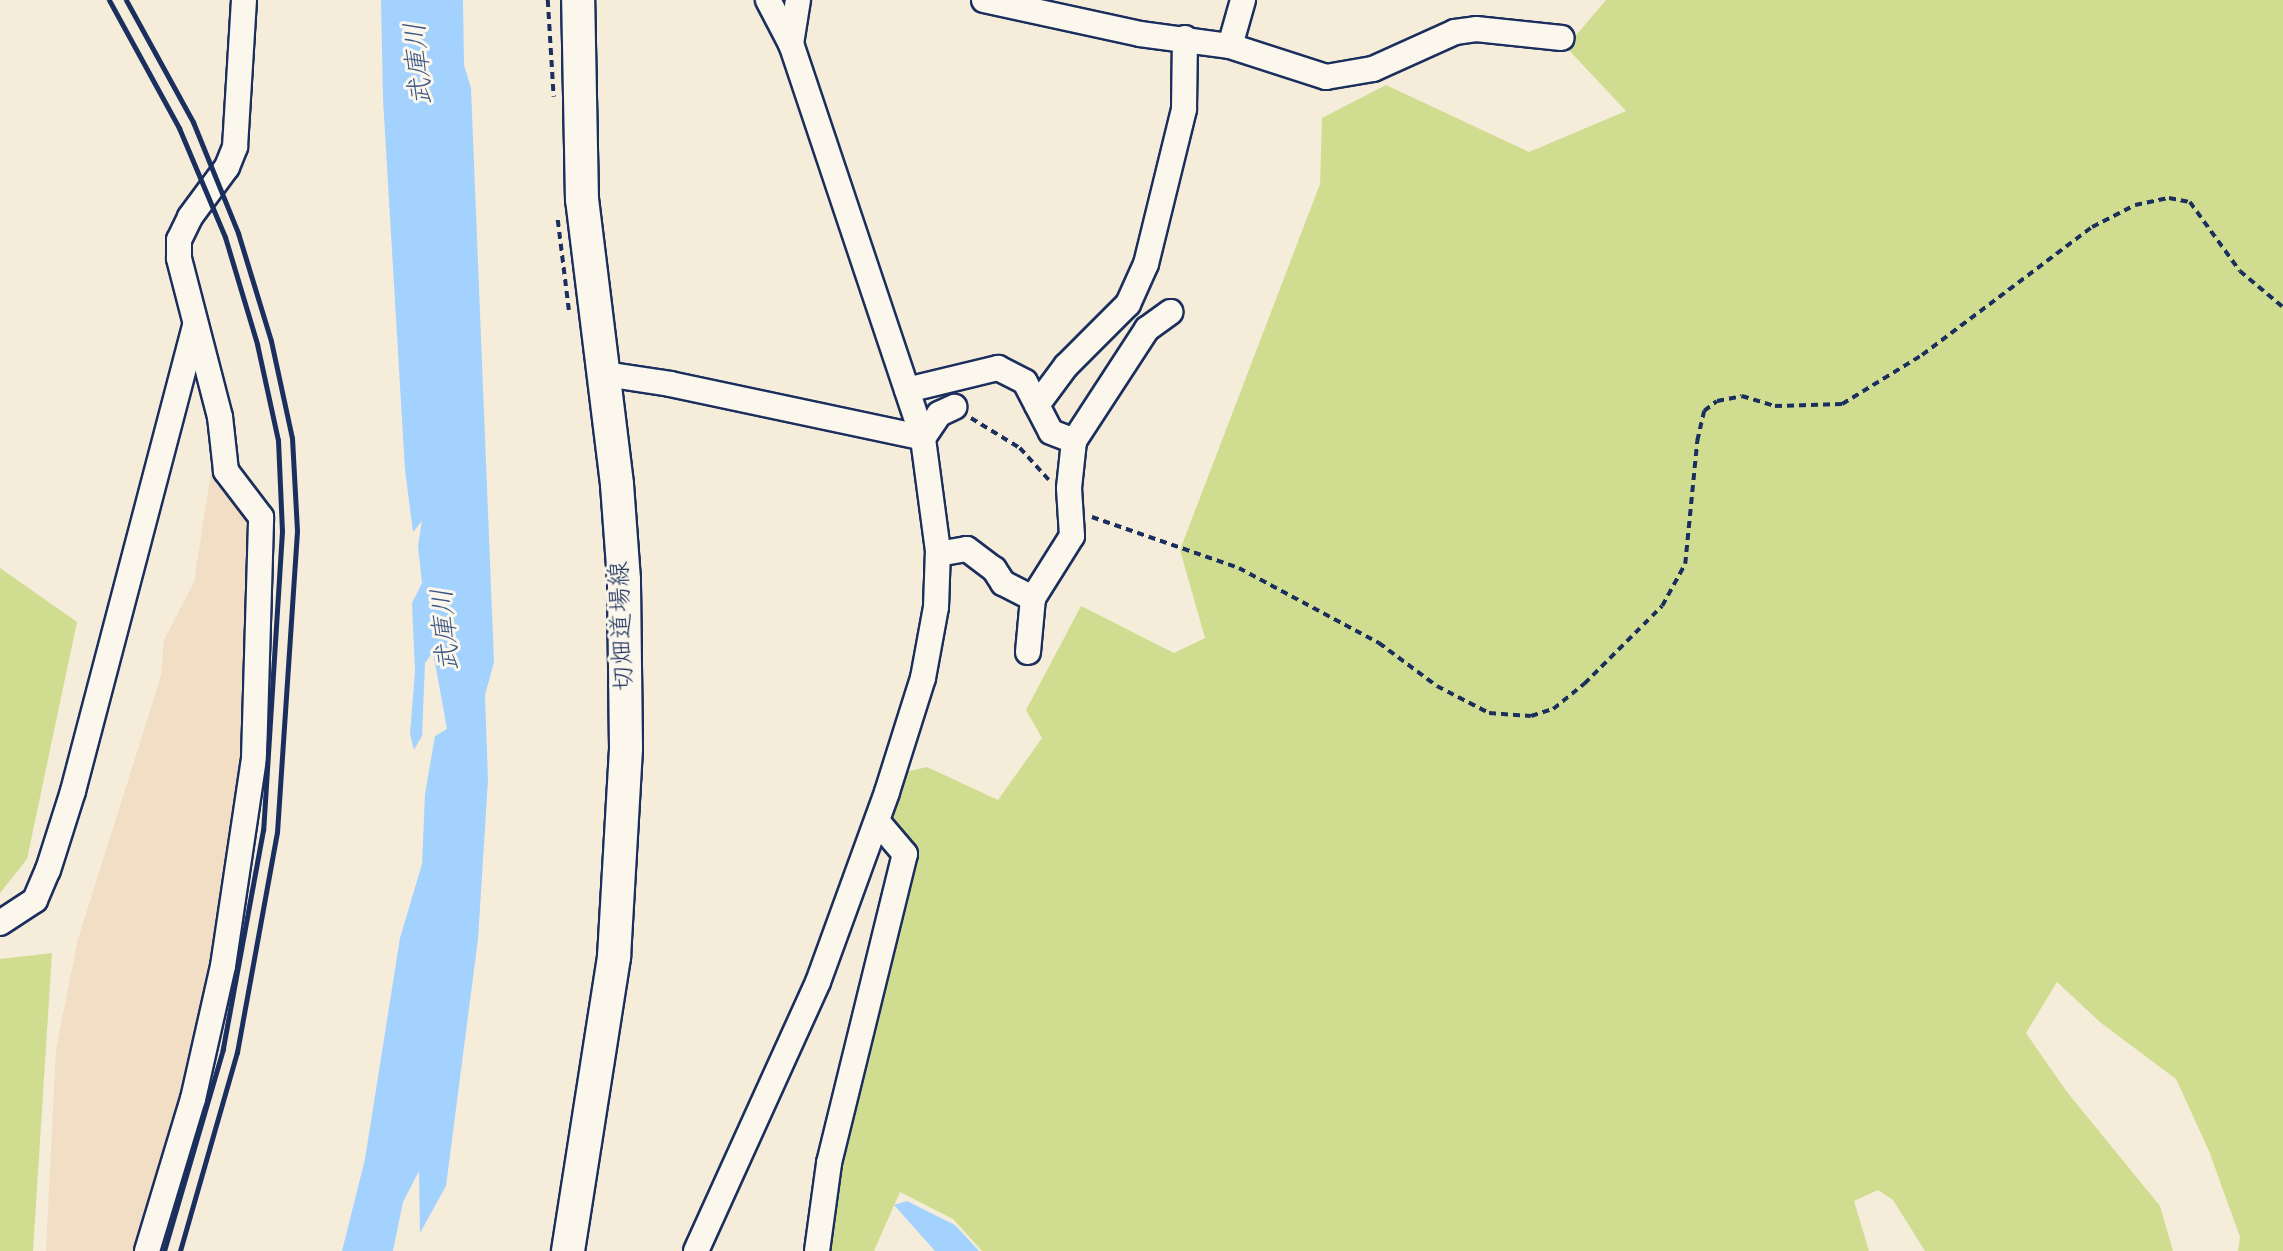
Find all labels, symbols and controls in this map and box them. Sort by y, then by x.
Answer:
water label: 武庫川 [400,21,440,107]
street label: 切畑道場線 [605,560,641,692]
water label: 武庫川 [427,587,467,673]

